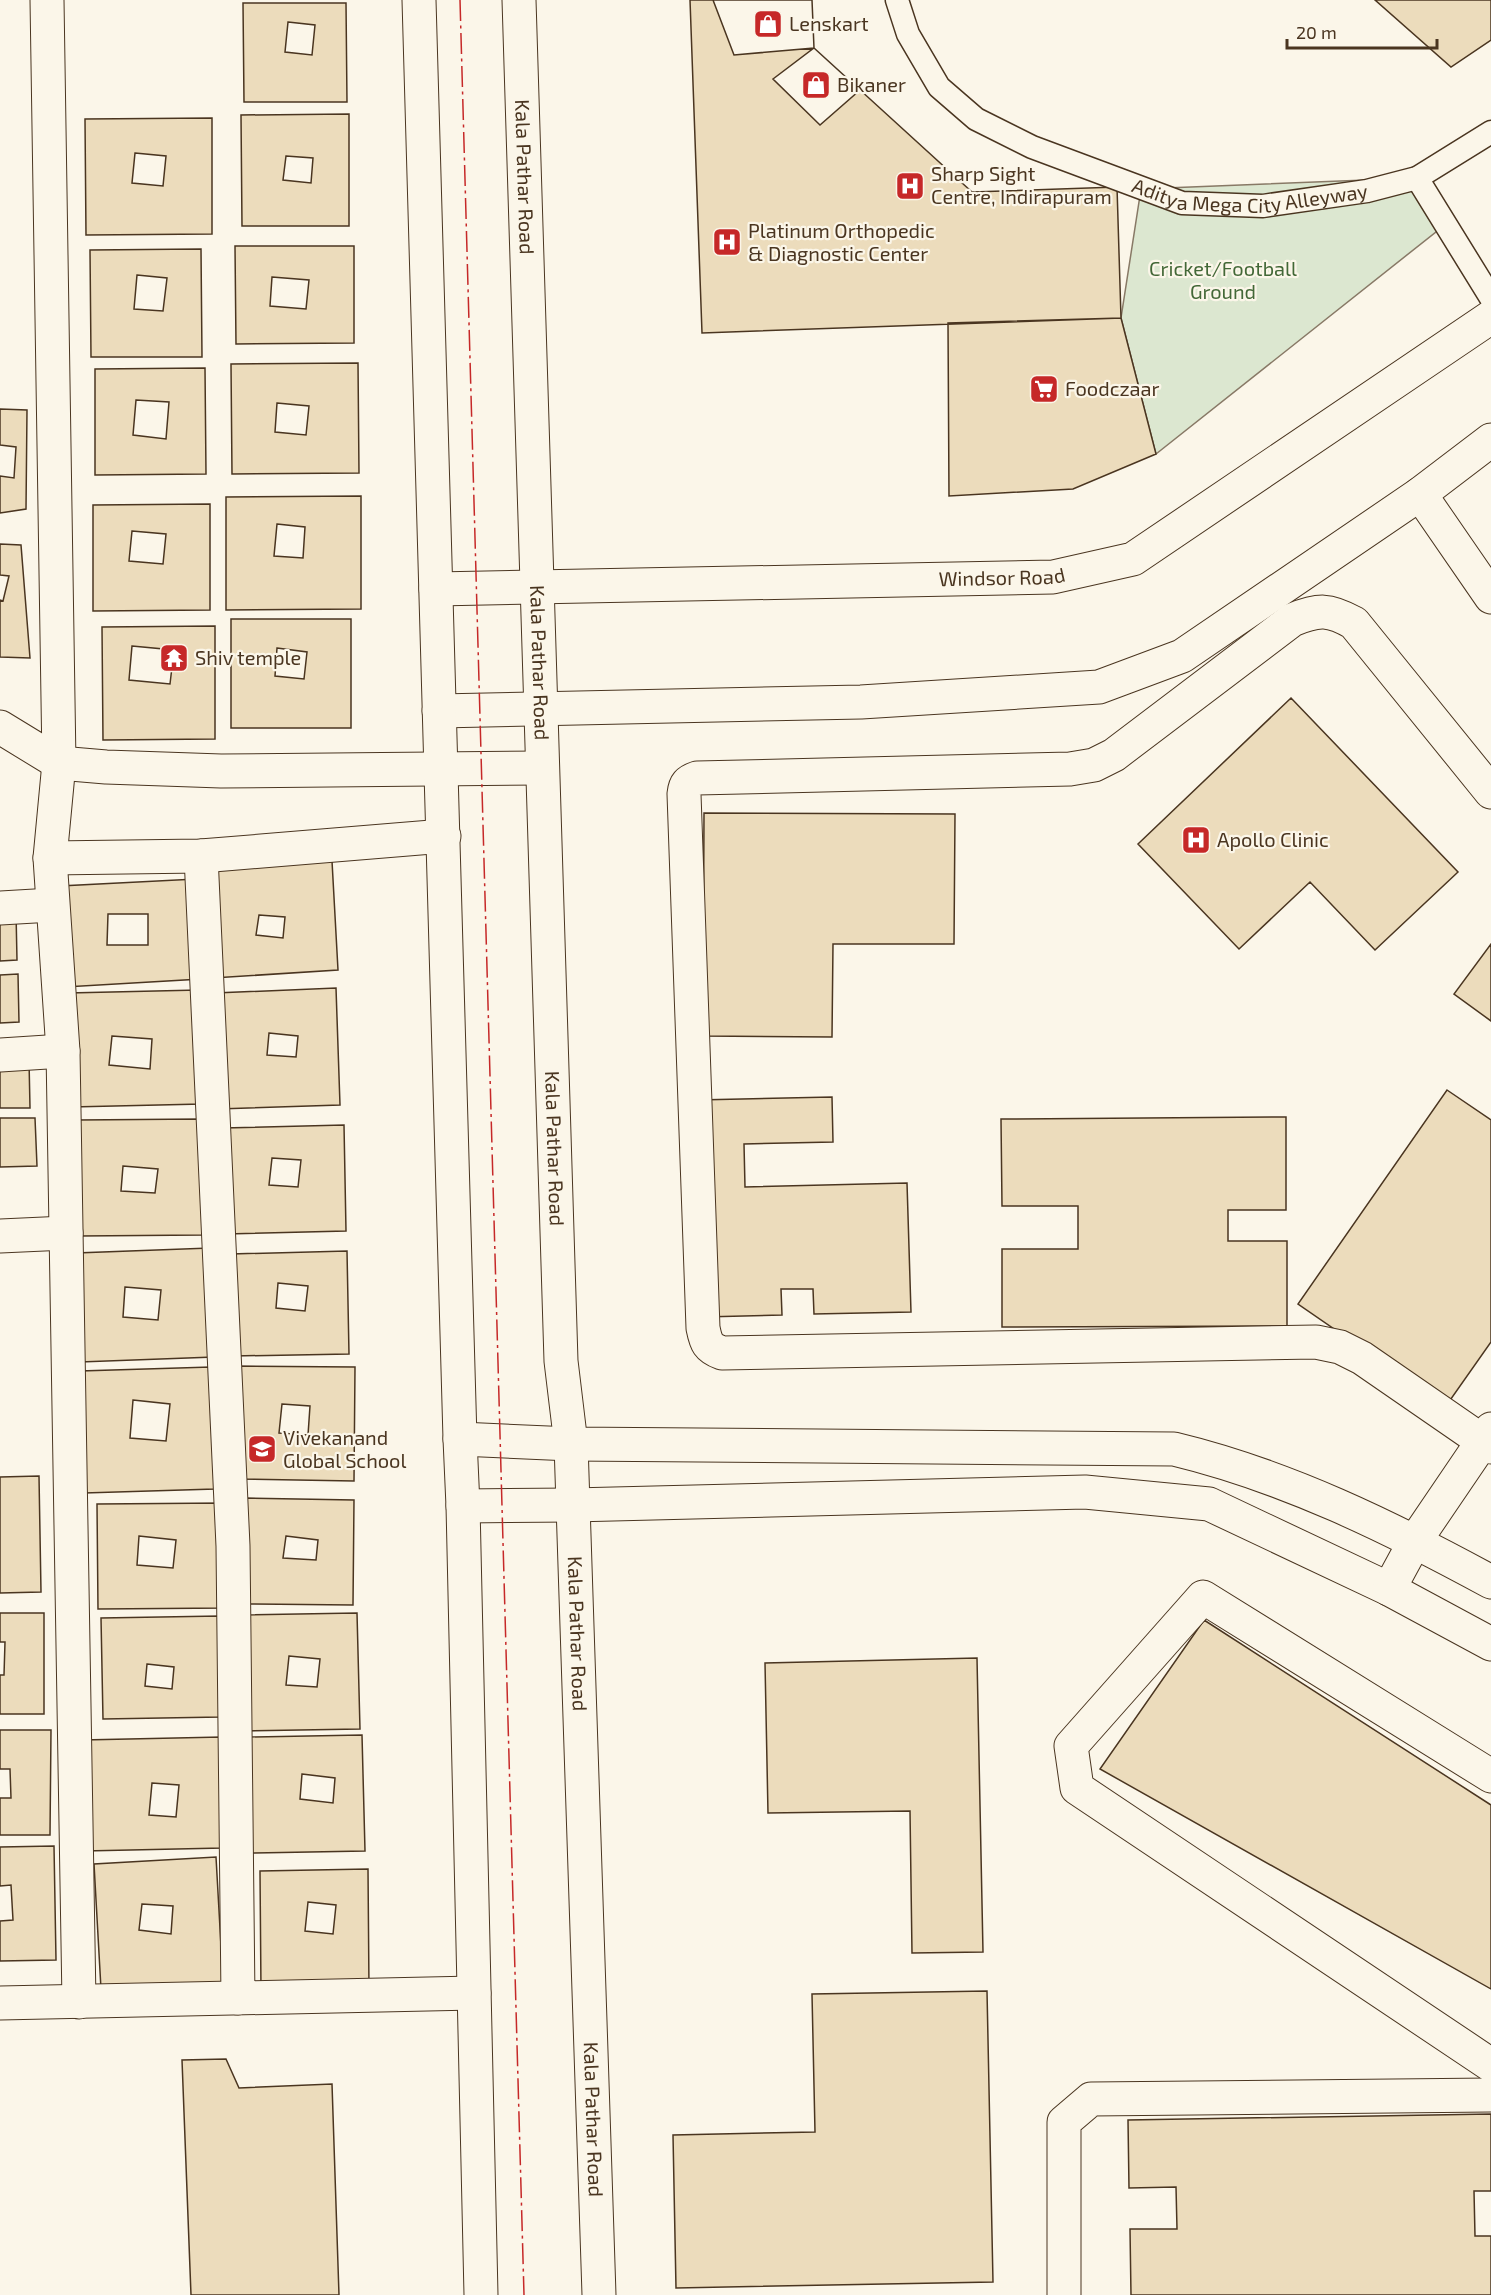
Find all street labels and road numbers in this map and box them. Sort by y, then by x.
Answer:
street label: Kala Pathar Road [511,99,540,255]
street label: Aditya Mega City Alleyway [1129,173,1370,217]
street label: Windsor Road [938,562,1067,590]
street label: Kala Pathar Road [526,585,555,741]
street label: Kala Pathar Road [541,1070,570,1226]
street label: Kala Pathar Road [564,1556,593,1712]
street label: Kala Pathar Road [580,2041,609,2197]

